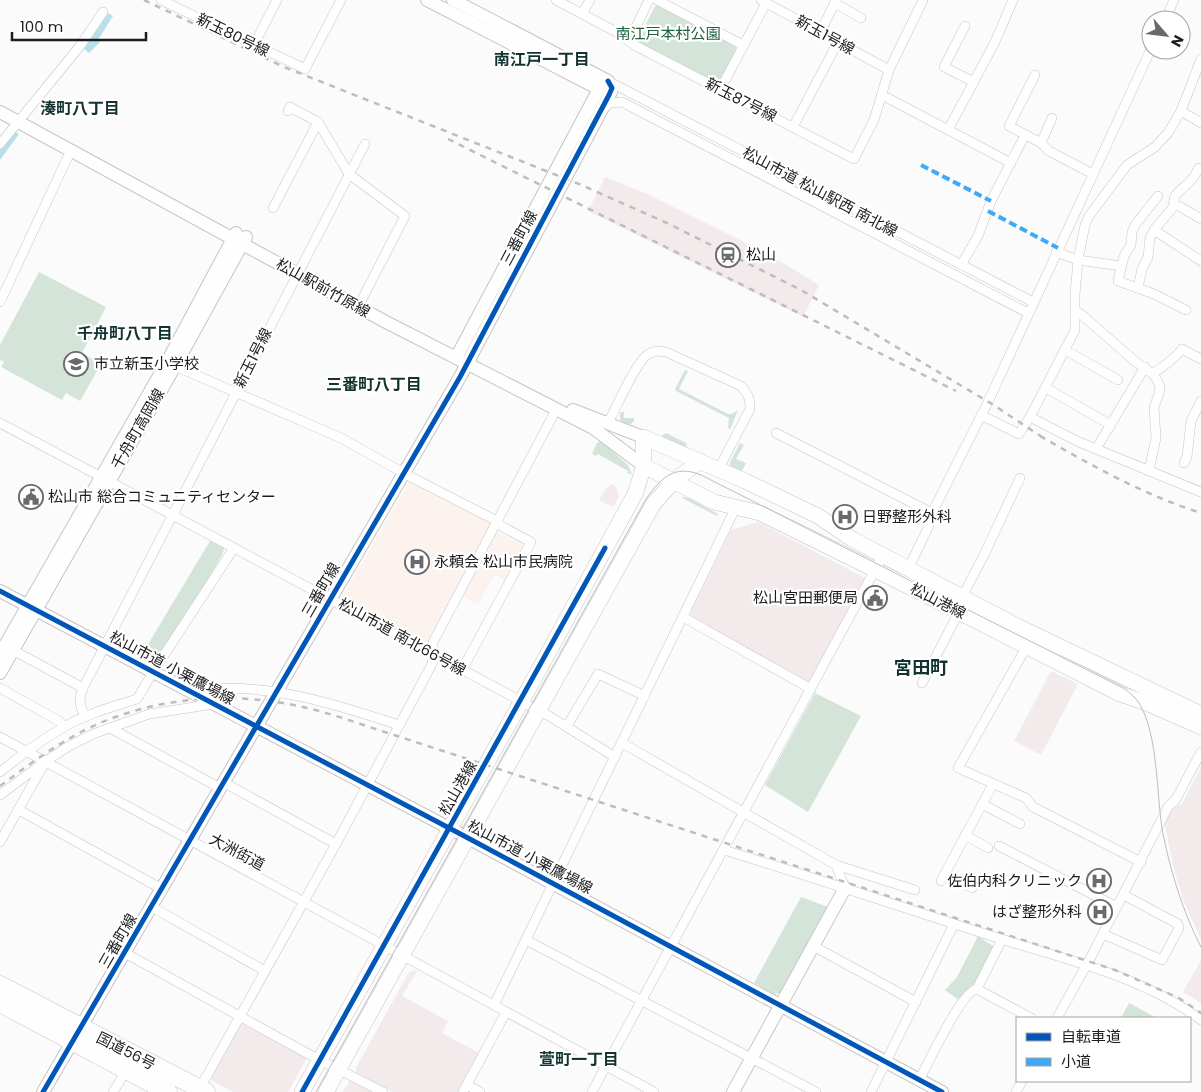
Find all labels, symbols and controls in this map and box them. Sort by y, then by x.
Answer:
street label: 新玉80号線 [193,8,273,61]
scale bar [12,10,146,42]
street label: 新玉1号線 [792,10,859,59]
north arrow [1141,10,1191,60]
text: 100 m [20,16,63,37]
park label: 南江戸本村公園 [615,23,721,44]
text: N [1166,32,1189,50]
district label: 南江戸一丁目 [494,48,590,71]
street label: 新玉87号線 [702,73,781,127]
district label: 湊町八丁目 [40,97,120,120]
street label: 松山市道 松山駅西 南北線 [739,142,902,241]
street label: 三番町線 [495,206,542,269]
station icon: 松山 [715,242,741,268]
place label: 松山 [746,244,776,265]
street label: 松山駅前竹原線 [272,253,374,322]
district label: 千舟町八丁目 [77,322,173,345]
street label: 新玉1号線 [228,324,277,391]
school or university icon: 市立新玉小学校 [63,351,89,377]
place label: 市立新玉小学校 [94,353,199,374]
district label: 三番町八丁目 [326,373,422,396]
street label: 千舟町高岡線 [106,385,169,473]
public building icon: 松山市 総合コミュニティセンター [18,484,44,510]
place label: 松山市 総合コミュニティセンター [48,486,276,507]
hospital icon: 日野整形外科 [832,504,858,530]
place label: 日野整形外科 [862,506,952,527]
hospital icon: 永頼会 松山市民病院 [404,549,430,575]
place label: 永頼会 松山市民病院 [434,551,573,572]
street label: 三番町線 [296,559,345,621]
street label: 松山港線 [907,578,970,624]
public building icon: 松山宮田郵便局 [862,585,888,611]
place label: 松山宮田郵便局 [753,587,858,608]
street label: 松山市道 南北66号線 [335,593,470,680]
street label: 松山市道 小栗鷹場線 [106,626,239,709]
district label: 宮田町 [894,655,948,680]
street label: 松山港線 [433,757,482,819]
street label: 松山市道 小栗鷹場線 [464,815,597,898]
street label: 大洲街道 [206,828,269,875]
hospital icon: 佐伯内科クリニック [1086,868,1112,894]
place label: 佐伯内科クリニック [947,870,1082,891]
hospital icon: はざ整形外科 [1087,899,1113,925]
place label: はざ整形外科 [992,901,1082,922]
street label: 三番町線 [93,910,142,972]
legend [1016,1017,1191,1082]
text: 自転車道 [1061,1026,1121,1047]
street label: 国道56号 [93,1027,159,1074]
district label: 萱町一丁目 [539,1048,619,1071]
text: 小道 [1061,1051,1091,1072]

